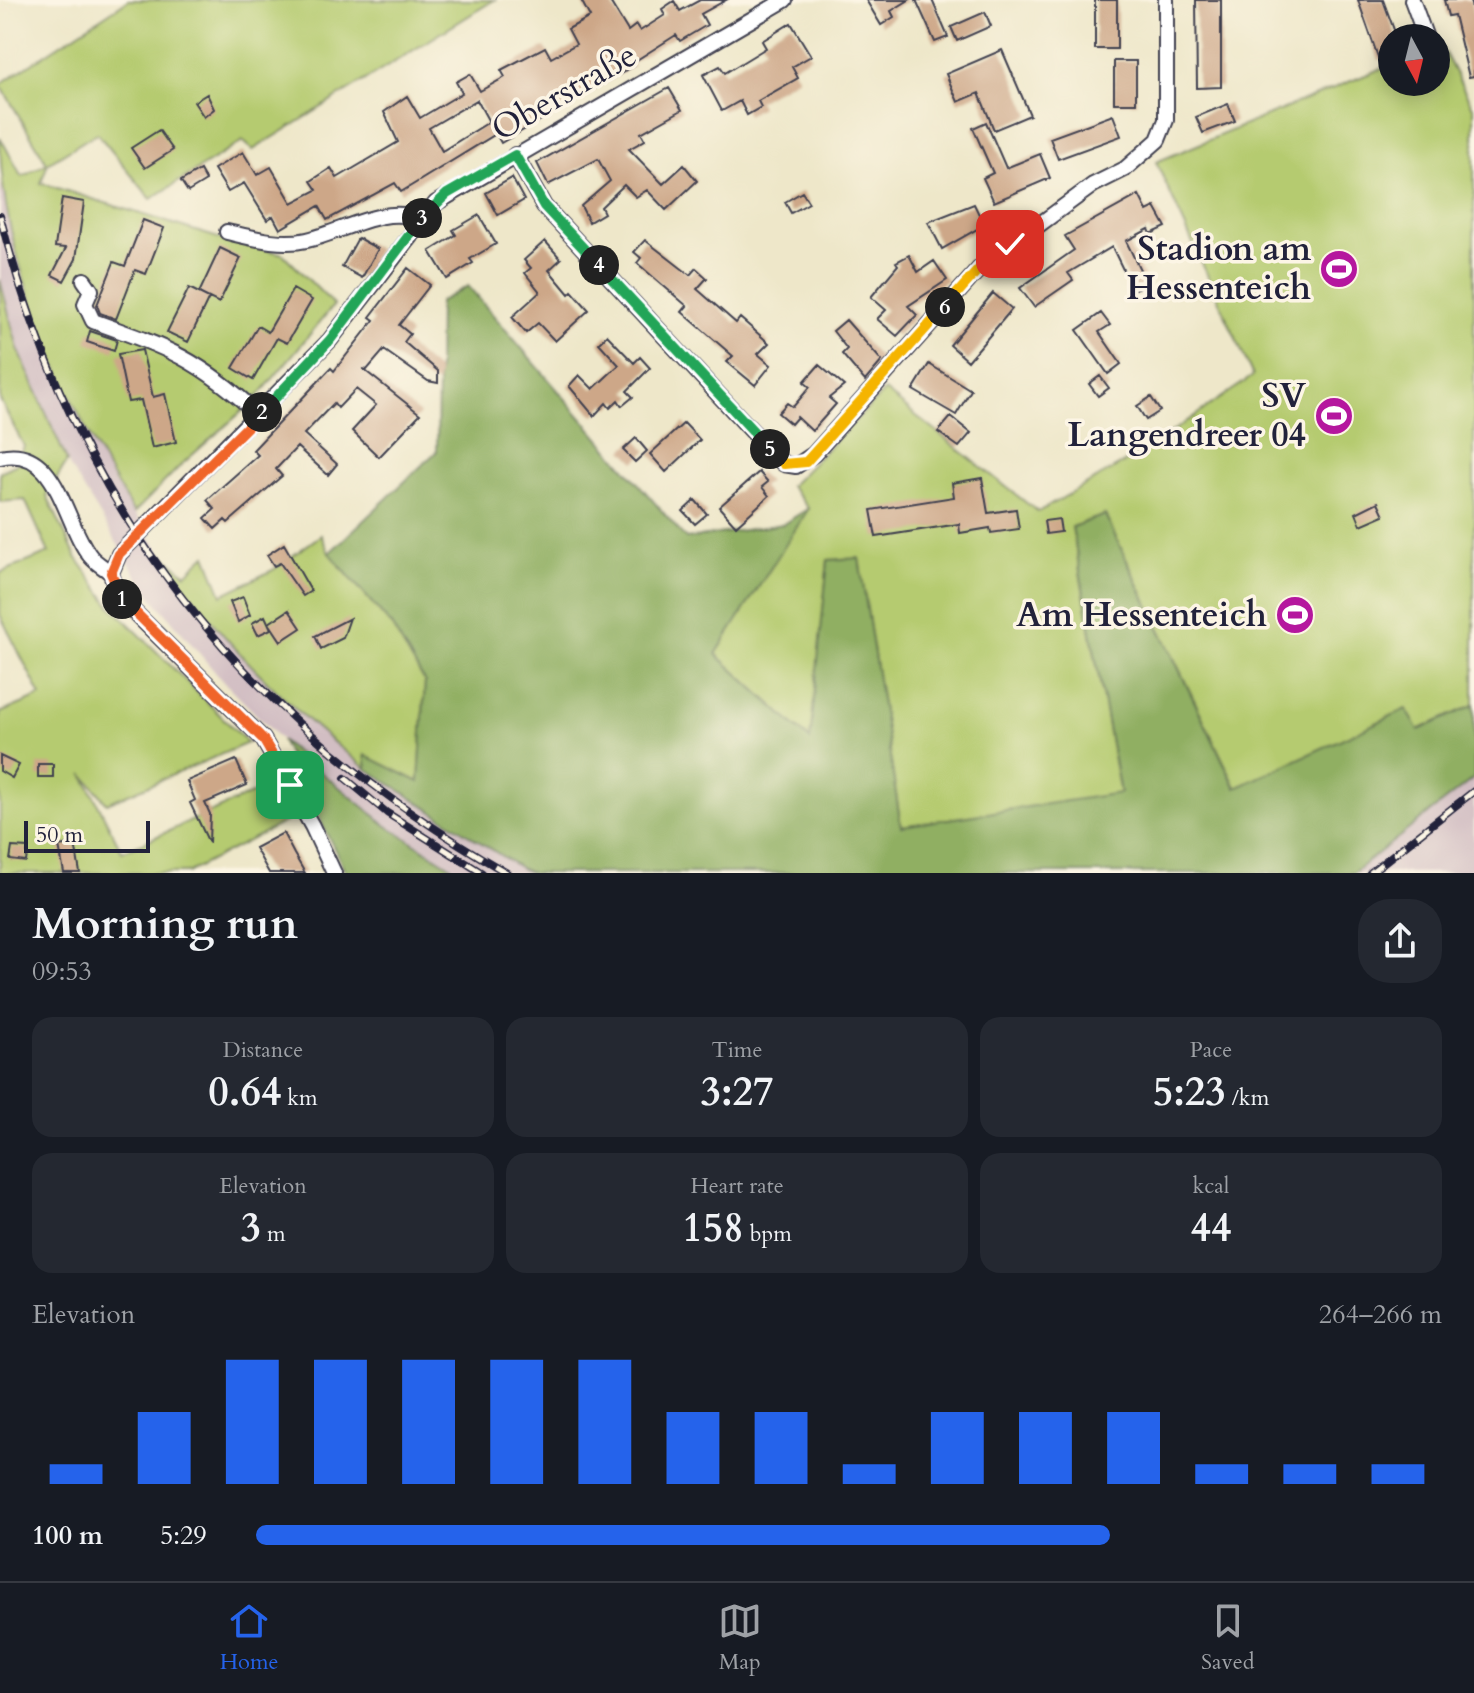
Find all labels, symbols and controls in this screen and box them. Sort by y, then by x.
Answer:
north arrow [1378,24,1450,96]
map controls [1378,24,1450,96]
street label: Oberstraße [483,32,645,152]
pin: 3 [402,198,442,238]
text: 3 [416,203,428,233]
pin [976,210,1044,278]
icon: check [988,222,1032,266]
place label: Stadion am Hessenteich [1126,226,1312,311]
pin: 4 [579,245,619,285]
sports icon: Stadion am Hessenteich [1318,248,1360,290]
text: 4 [593,250,605,280]
pin: 6 [925,287,965,327]
text: 6 [939,292,951,322]
place label: SV Langendreer 04 [1068,373,1307,458]
pin: 2 [242,392,282,432]
sports icon: SV Langendreer 04 [1313,395,1355,437]
text: 2 [256,397,268,427]
pin: 5 [750,429,790,469]
text: 5 [764,434,776,464]
pin: 1 [102,579,142,619]
text: 1 [116,584,128,614]
place label: Am Hessenteich [1016,592,1267,638]
sports icon: Am Hessenteich [1274,594,1316,636]
pin [256,751,324,819]
icon: arrive [268,763,312,807]
scale bar [24,817,150,853]
text: 50 m [36,820,83,850]
text: Morning run [32,894,298,954]
button: share [1358,899,1442,983]
text: 09:53 [32,954,92,989]
text: Distance [223,1035,303,1065]
text: Time [712,1035,762,1065]
text: Pace [1190,1035,1232,1065]
text: 0.64 [208,1065,281,1120]
text: 3:27 [700,1065,774,1120]
text: 5:23 [1153,1065,1226,1120]
text: km [281,1083,318,1113]
text: /km [1226,1083,1269,1113]
text: Elevation [219,1171,307,1201]
text: Heart rate [690,1171,784,1201]
text: kcal [1193,1171,1229,1201]
text: 3 [240,1201,261,1256]
text: 158 [682,1201,744,1256]
text: 44 [1191,1201,1231,1256]
text: m [261,1219,286,1249]
text: bpm [744,1219,792,1249]
text: Elevation [32,1297,135,1332]
text: 264–266 m [1319,1297,1442,1332]
text: 100 m [32,1518,103,1553]
text: 5:29 [160,1518,207,1553]
tab: Home [220,1599,279,1677]
tab: Map [718,1599,762,1677]
tab: Saved [1201,1599,1254,1677]

